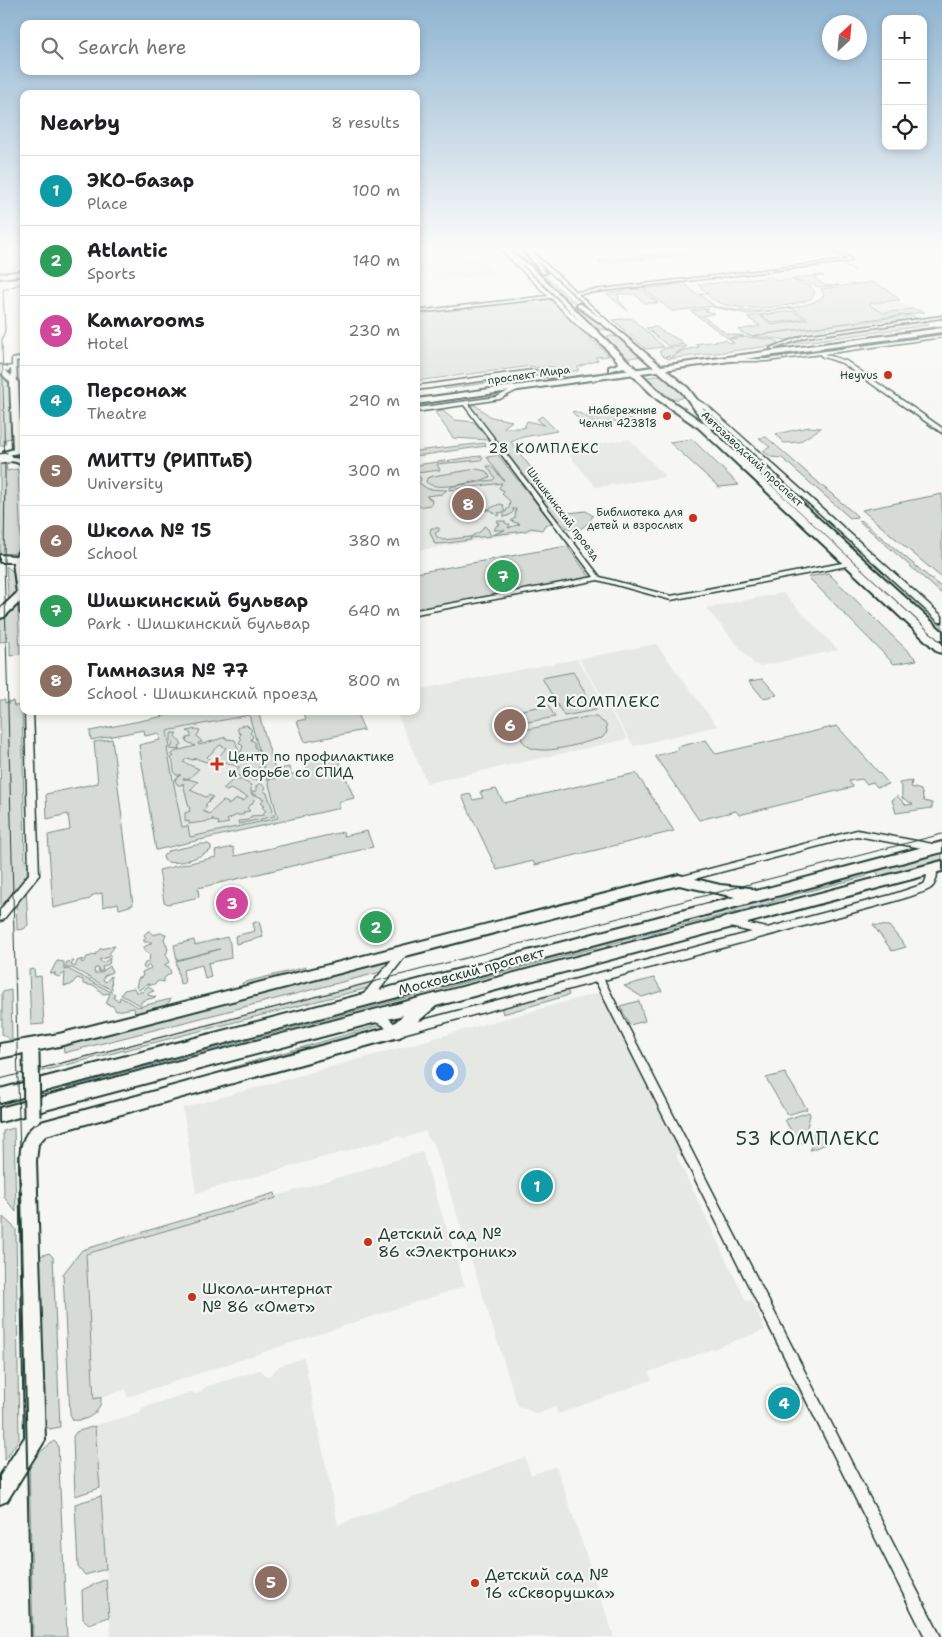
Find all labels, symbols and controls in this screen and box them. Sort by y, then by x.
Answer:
north arrow [822,15,867,60]
map controls [882,15,927,150]
button: + [882,15,927,60]
search box [20,20,420,75]
icon: search [38,34,66,62]
text: Search here [78,35,187,60]
button: − [882,60,927,105]
button: locate [882,105,927,150]
text: Nearby [40,109,120,137]
text: 8 results [331,112,400,133]
text: ЭКО-базар [87,168,194,193]
text: 1 [52,180,60,201]
text: 100 m [352,180,400,201]
text: Place [87,193,128,214]
text: Atlantic [87,238,168,263]
text: 2 [50,250,62,271]
text: 140 m [353,250,400,271]
text: Sports [87,263,136,284]
text: Kamarooms [87,308,205,333]
text: 3 [50,320,62,341]
text: 230 m [348,320,400,341]
text: Hotel [87,333,128,354]
street label: проспект Мира [487,362,571,388]
place label: Heyvus [840,368,878,383]
marker: Heyvus [882,369,894,381]
text: Персонаж [87,378,187,403]
text: 4 [50,390,62,411]
text: 290 m [348,390,400,411]
text: Theatre [87,403,147,424]
place label: Набережные Челны 423818 [579,403,657,431]
street label: Автозаводский проспект [698,408,807,511]
marker: Набережные Челны 423818 [661,410,673,422]
district label: 28 КОМПЛЕКС [488,439,600,457]
text: МИТТУ (РИПТиБ) [87,448,253,473]
text: 5 [51,460,61,481]
text: 300 m [348,460,400,481]
street label: Шишкинский проезд [523,464,603,564]
text: University [87,473,163,494]
pin: 8 [452,485,484,523]
place label: Библиотека для детей и взрослых [587,505,683,533]
marker: Библиотека для детей и взрослых [687,512,699,524]
text: Школа № 15 [87,518,211,543]
text: 6 [50,530,62,551]
text: 380 m [348,530,400,551]
text: School [87,543,137,564]
pin: 7 [487,557,519,595]
text: Шишкинский бульвар [87,588,308,613]
text: 7 [50,600,62,621]
text: 640 m [348,600,400,621]
text: Park · Шишкинский бульвар [87,613,310,634]
text: Гимназия № 77 [87,658,248,683]
text: 8 [50,670,62,691]
text: 800 m [348,670,400,691]
text: School · Шишкинский проезд [87,683,318,704]
district label: 29 КОМПЛЕКС [535,691,661,712]
pin: 6 [494,706,526,744]
place label: Центр по профилактике и борьбе со СПИД [228,747,395,781]
marker: Центр по профилактике и борьбе со СПИД [210,757,224,771]
pin: 3 [216,884,248,922]
pin: 2 [360,908,392,946]
street label: Московский проспект [396,943,547,999]
your location [432,1059,458,1085]
district label: 53 КОМПЛЕКС [736,1126,880,1151]
pin: 1 [521,1167,553,1205]
place label: Детский сад № 86 «Электроник» [378,1223,517,1262]
marker: Детский сад № 86 «Электроник» [362,1236,374,1248]
place label: Школа-интернат № 86 «Омет» [202,1278,333,1317]
marker: Школа-интернат № 86 «Омет» [186,1291,198,1303]
pin: 4 [768,1384,800,1422]
pin: 5 [255,1563,287,1601]
place label: Детский сад № 16 «Скворушка» [485,1564,615,1603]
marker: Детский сад № 16 «Скворушка» [469,1577,481,1589]

